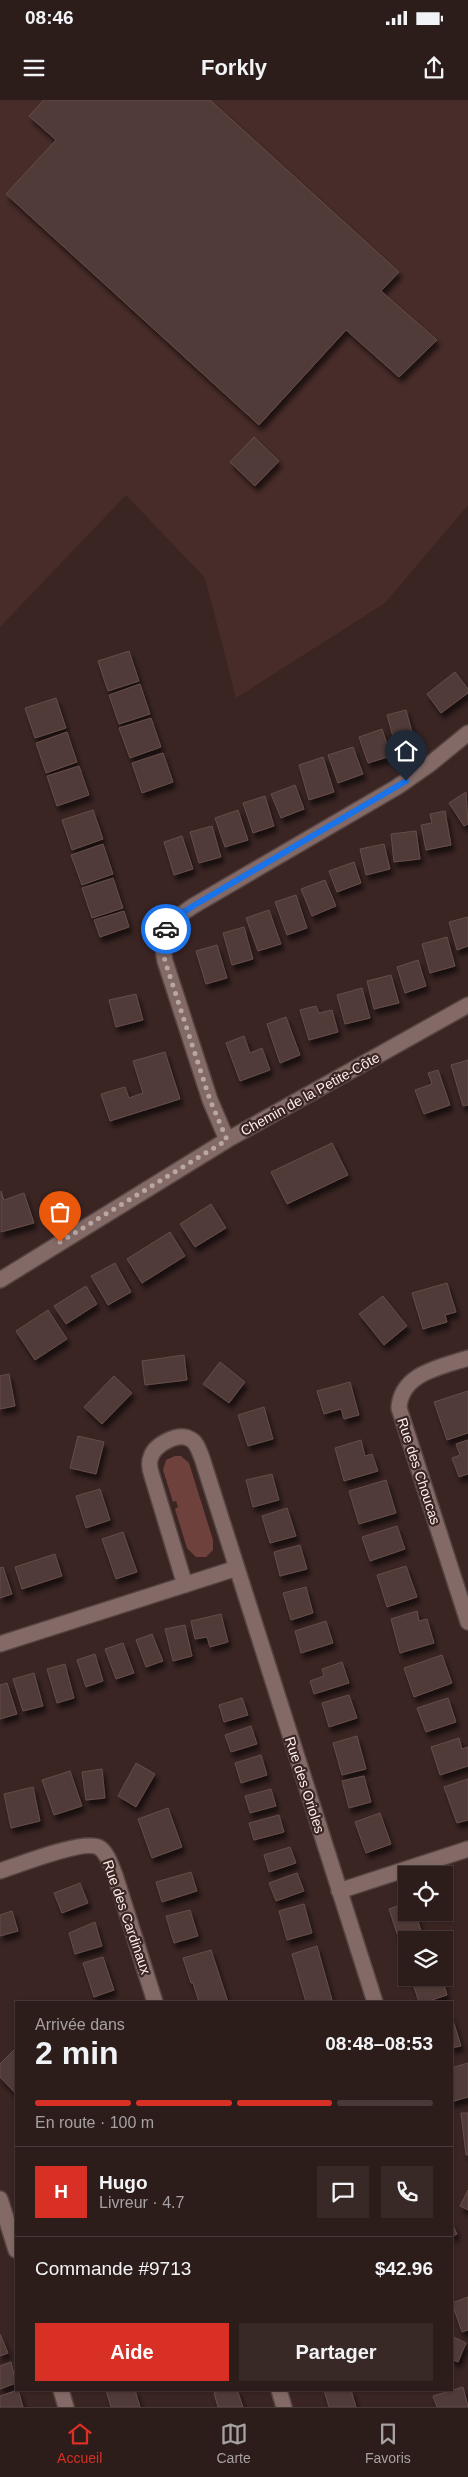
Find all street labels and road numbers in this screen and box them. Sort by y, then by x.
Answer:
street label: Chemin de la Petite-Côte [238,1049,382,1139]
street label: Rue des Choucas [394,1416,444,1526]
street label: Rue des Orioles [282,1735,328,1835]
street label: Rue des Cardinaux [100,1858,154,1976]

